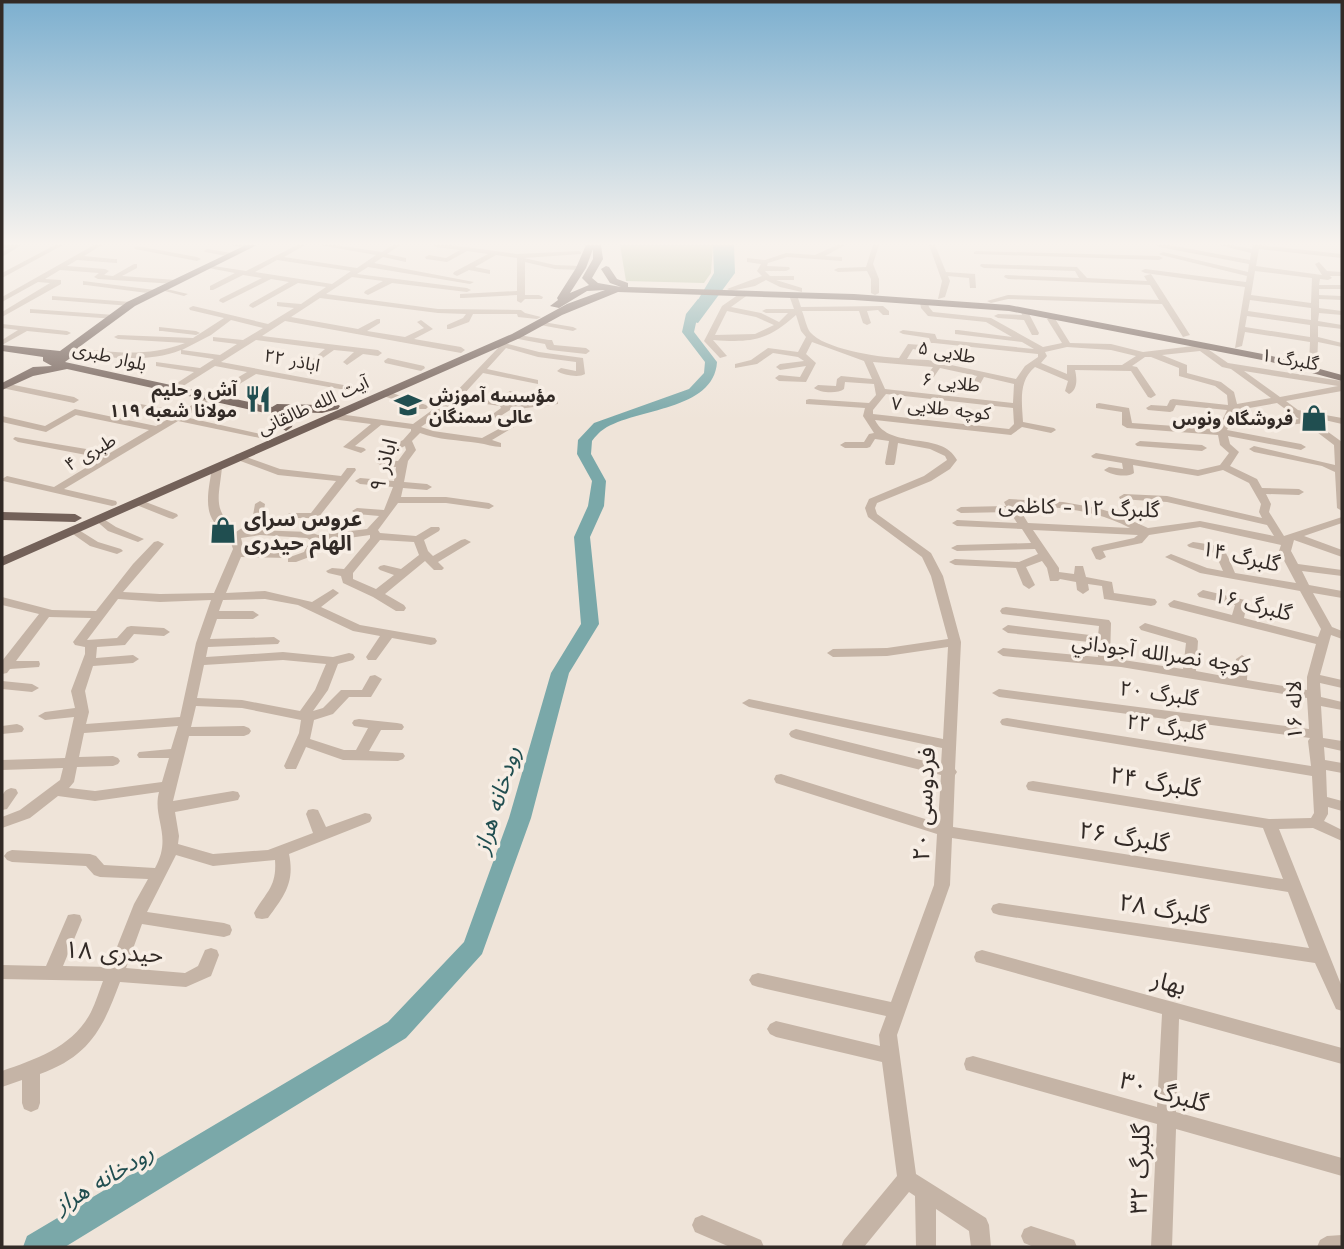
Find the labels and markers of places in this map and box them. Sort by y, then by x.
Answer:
place label: آش و حلیم مولانا شعبه ۱۱۹ [109,379,238,421]
restaurant icon: آش و حلیم مولانا شعبه ۱۱۹ [243,384,273,414]
place label: مؤسسه آموزش عالی سمنگان [429,385,556,427]
school or university icon: مؤسسه آموزش عالی سمنگان [393,390,423,420]
shop icon: فروشگاه ونوس [1299,403,1329,433]
place label: فروشگاه ونوس [1172,408,1293,430]
place label: عروس سرای الهام حیدری [244,506,362,559]
shop icon: عروس سرای الهام حیدری [208,515,238,545]

